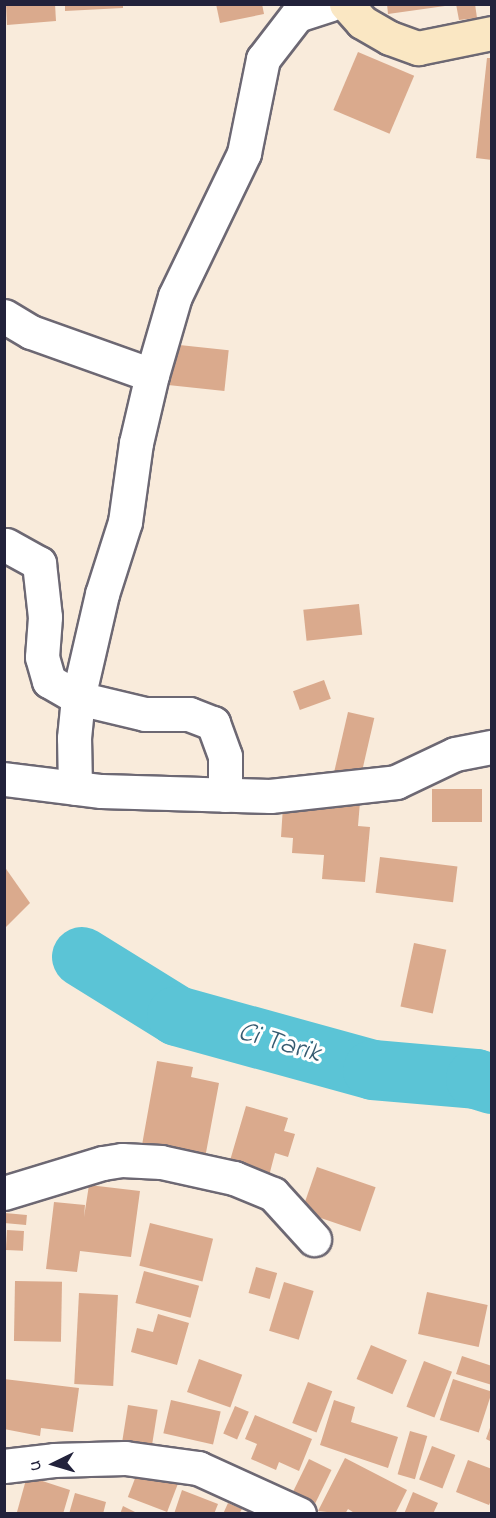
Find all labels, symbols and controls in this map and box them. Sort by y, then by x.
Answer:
water label: Ci Tarik [234,1016,324,1072]
north arrow [24,1434,84,1494]
text: U [24,1459,48,1472]

